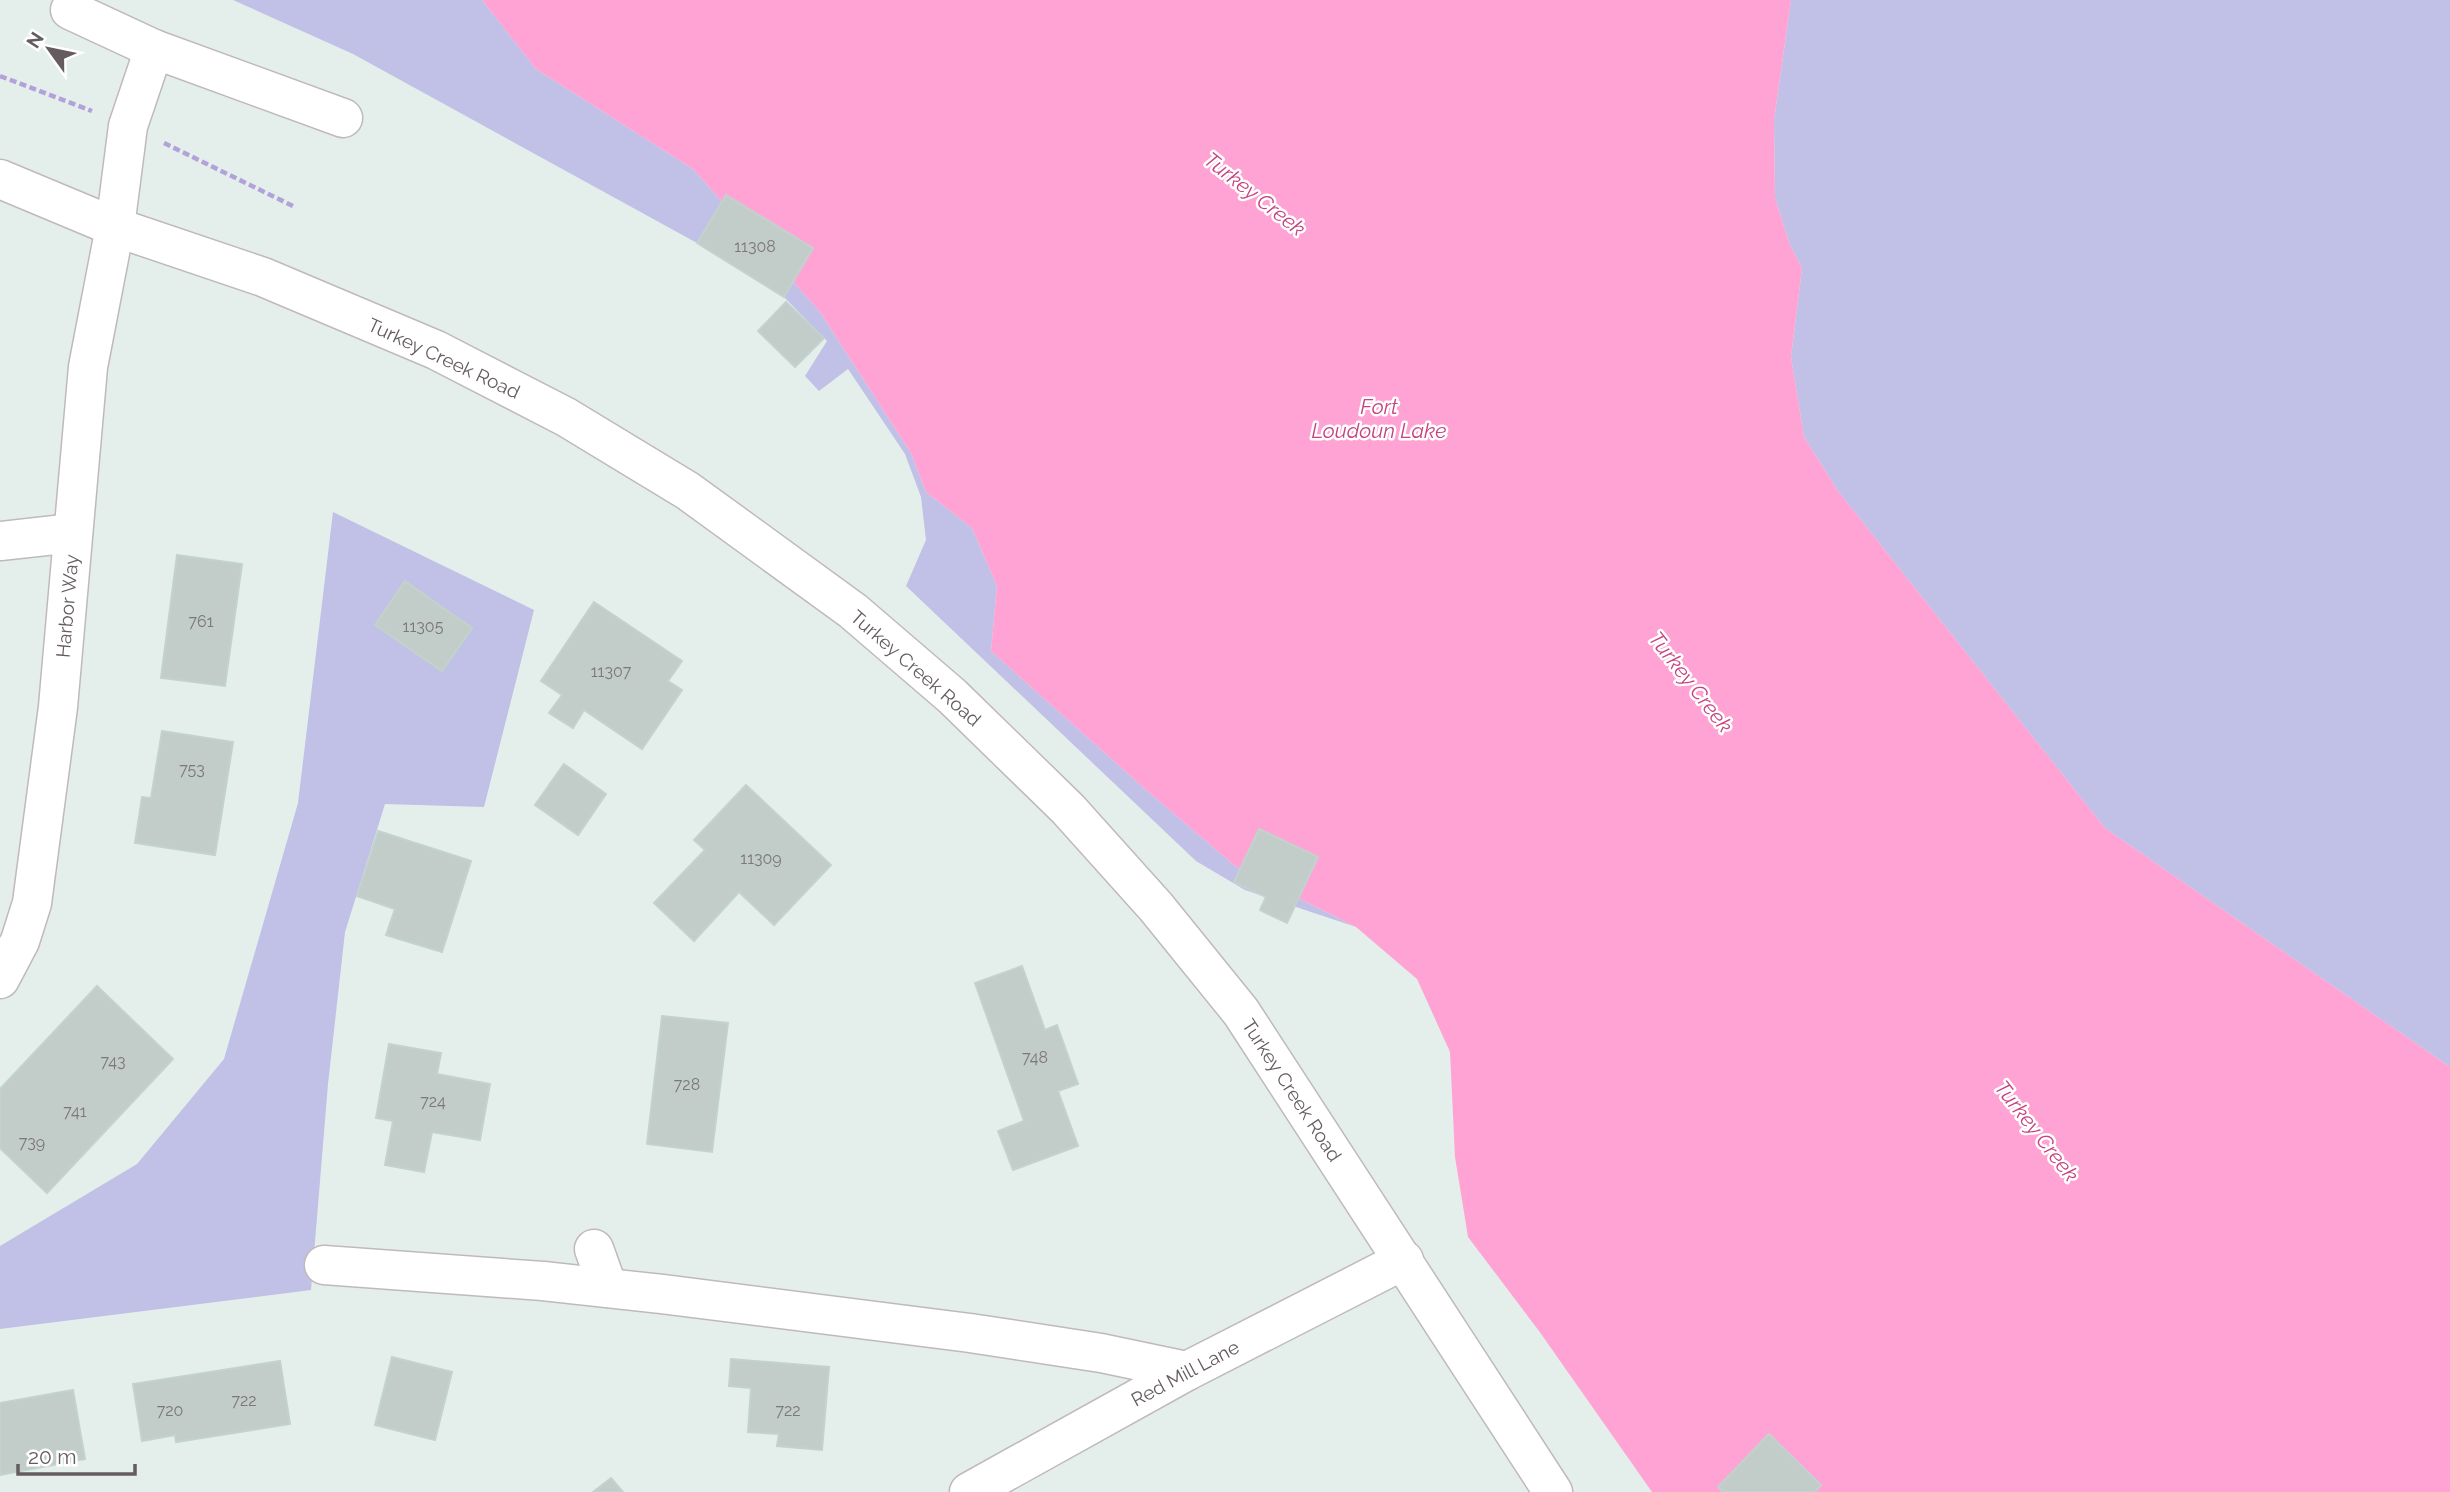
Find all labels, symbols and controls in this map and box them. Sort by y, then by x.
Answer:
north arrow [14,14,84,84]
text: N [22,28,48,52]
water label: Turkey Creek [1199,147,1311,241]
house number: 11308 [734,237,776,256]
street label: Turkey Creek Road [364,313,524,403]
water label: Fort Loudoun Lake [1312,394,1446,443]
street label: Harbor Way [52,553,82,659]
street label: Turkey Creek Road [846,606,986,730]
house number: 761 [188,612,214,631]
house number: 11305 [403,617,444,636]
water label: Turkey Creek [1644,626,1738,738]
house number: 11307 [591,662,632,681]
house number: 753 [179,760,205,779]
house number: 11309 [740,849,782,868]
street label: Turkey Creek Road [1238,1015,1346,1165]
house number: 748 [1022,1048,1048,1067]
house number: 743 [100,1052,126,1071]
house number: 728 [674,1075,700,1094]
water label: Turkey Creek [1990,1075,2084,1187]
house number: 724 [420,1092,446,1111]
house number: 741 [63,1102,87,1121]
house number: 739 [19,1133,45,1152]
street label: Red Mill Lane [1127,1335,1243,1411]
house number: 722 [231,1391,257,1410]
house number: 720 [157,1401,183,1420]
house number: 722 [775,1401,801,1420]
scale bar [18,1432,135,1476]
text: 20 m [28,1444,76,1469]

